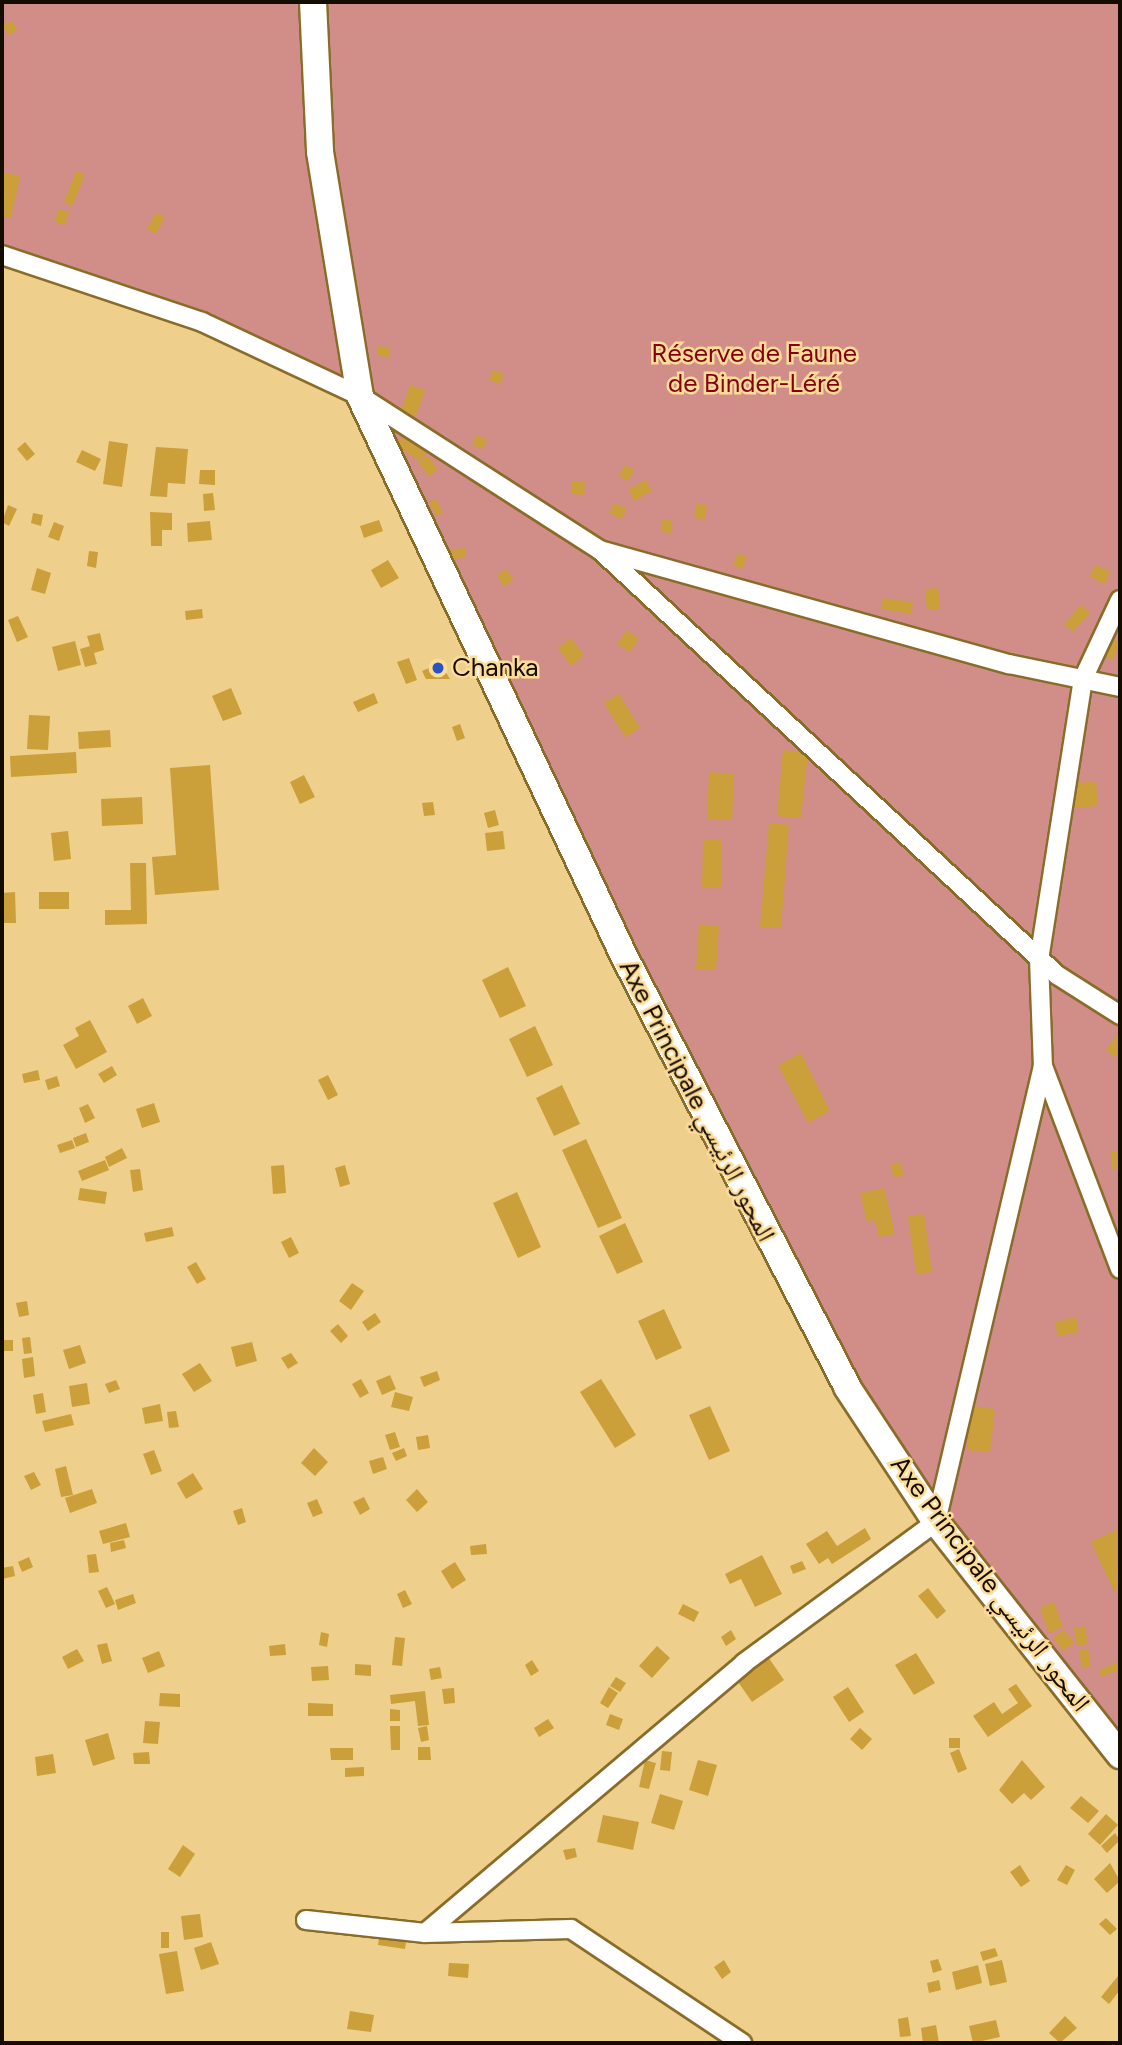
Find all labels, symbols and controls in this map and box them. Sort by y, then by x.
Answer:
park label: Réserve de Faune de Binder-Léré [651,338,857,400]
place label: Chanka [452,652,539,684]
marker: Chanka [430,660,446,676]
street label: Axe Principale المحور الرئيسي [612,955,782,1247]
street label: Axe Principale المحور الرئيسي [884,1450,1096,1718]

